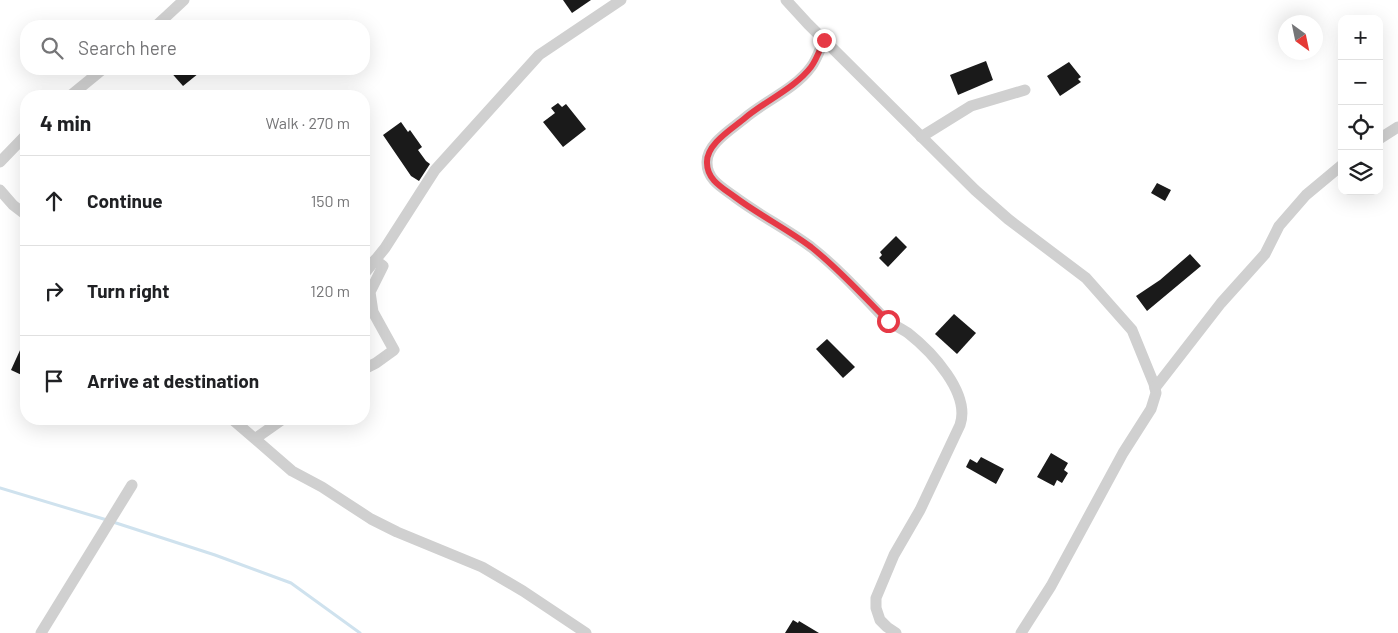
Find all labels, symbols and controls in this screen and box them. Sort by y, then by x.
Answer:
north arrow [1278,15,1323,60]
map controls [1338,15,1383,195]
button: + [1338,15,1383,60]
search box [20,20,370,75]
route end [813,29,836,52]
icon: search [38,34,66,62]
text: Search here [78,36,177,59]
button: − [1338,60,1383,105]
button: locate [1338,105,1383,150]
text: 4 min [40,110,91,135]
text: Walk · 270 m [265,113,350,132]
button: layers [1338,150,1383,195]
icon: ahead [40,187,68,215]
text: Continue [87,189,163,212]
text: 150 m [311,191,350,210]
icon: right [40,277,68,305]
text: Turn right [87,279,169,302]
text: 120 m [310,281,350,300]
route start [877,310,900,333]
icon: arrive [40,367,68,395]
text: Arrive at destination [87,369,259,392]

